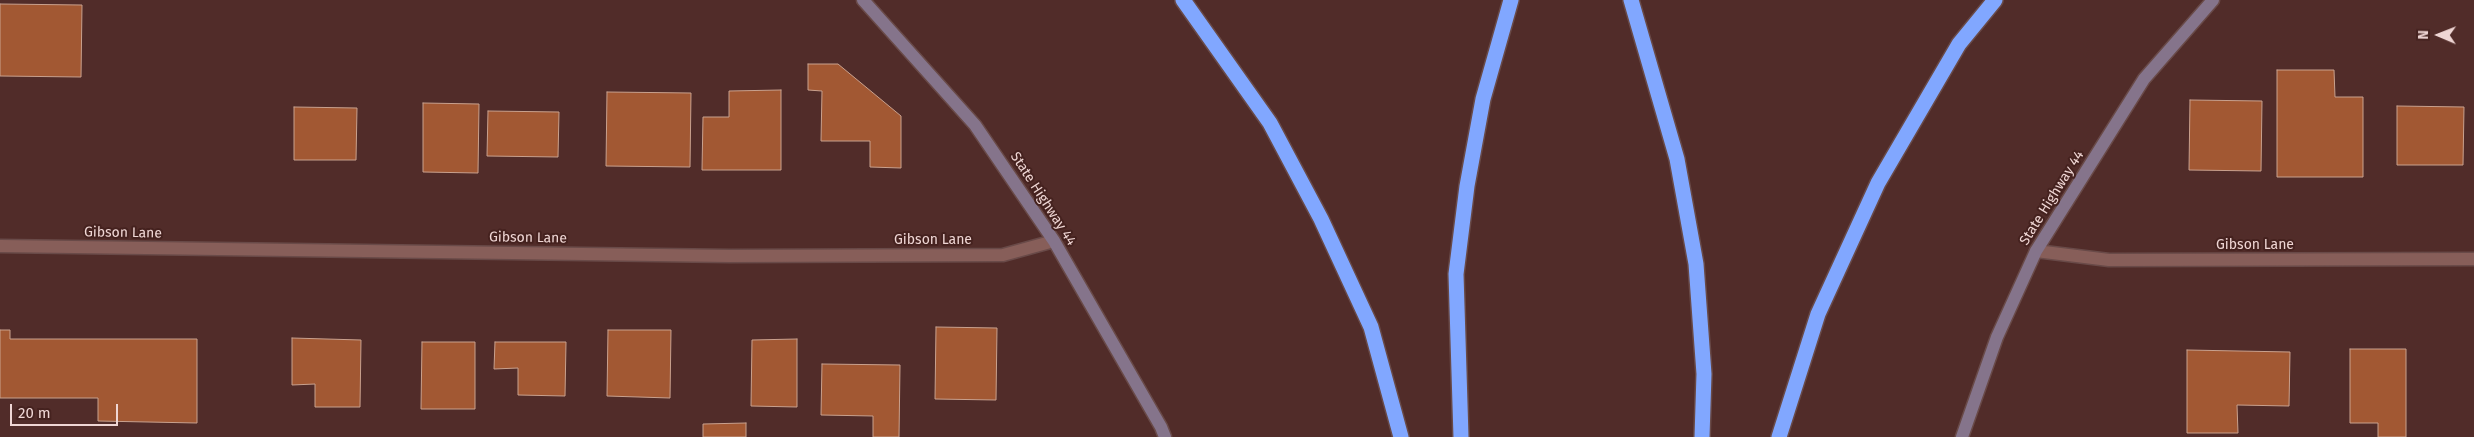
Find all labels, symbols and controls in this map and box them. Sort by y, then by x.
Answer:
north arrow [2414,10,2464,60]
text: N [2415,30,2432,40]
street label: State Highway 44 [2016,148,2088,248]
street label: State Highway 44 [1007,149,1079,249]
street label: Gibson Lane [84,224,162,242]
street label: Gibson Lane [489,229,567,247]
street label: Gibson Lane [894,232,972,248]
street label: Gibson Lane [2216,237,2294,253]
scale bar [12,394,120,426]
text: 20 m [18,404,51,422]

